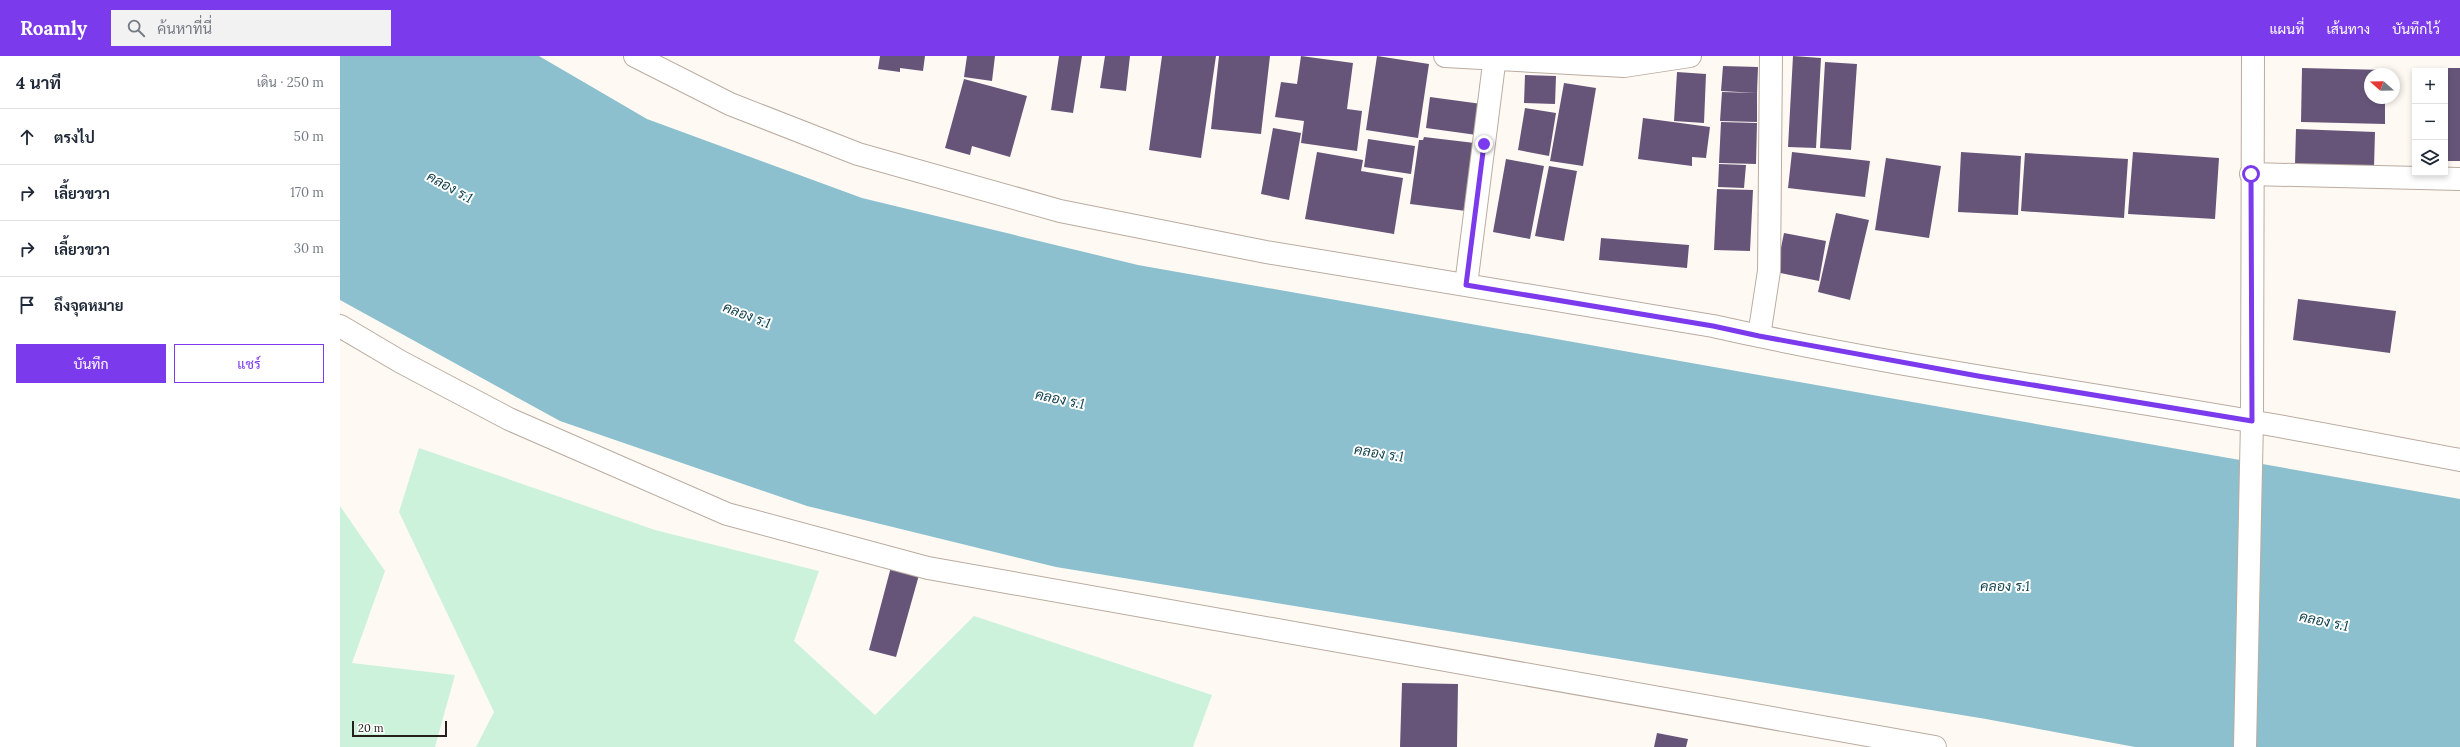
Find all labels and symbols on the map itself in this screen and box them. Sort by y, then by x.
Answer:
north arrow [2364,68,2400,104]
route end [1475,135,1493,153]
route start [2242,165,2260,183]
water label: คลอง ร.1 [424,167,476,207]
water label: คลอง ร.1 [721,298,774,332]
water label: คลอง ร.1 [1034,385,1086,413]
water label: คลอง ร.1 [1353,440,1405,466]
water label: คลอง ร.1 [1980,577,2030,595]
water label: คลอง ร.1 [2298,607,2350,635]
scale bar [352,719,447,738]

